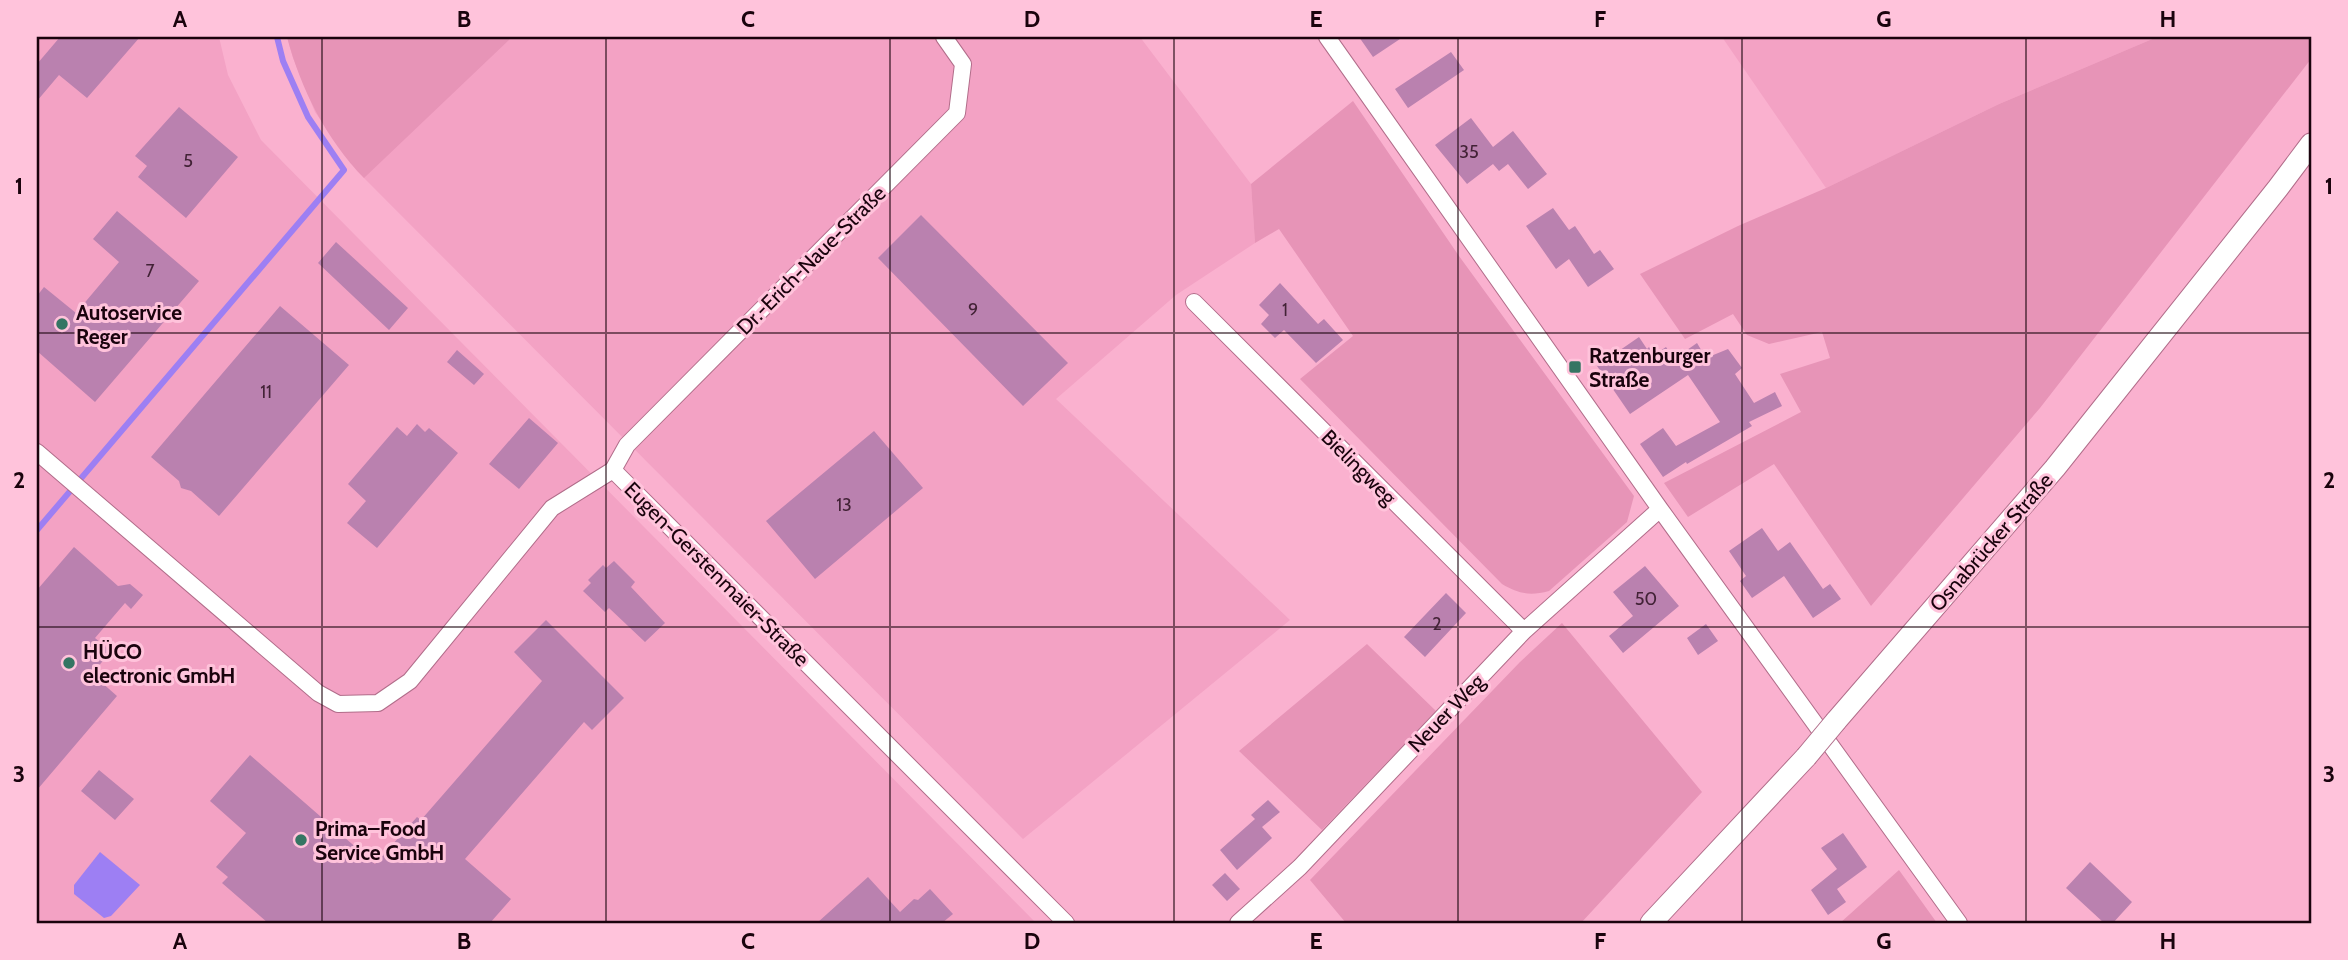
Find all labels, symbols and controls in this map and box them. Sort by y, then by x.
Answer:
text: A [173,5,188,33]
text: B [457,5,471,33]
text: C [741,5,755,33]
text: D [1024,5,1040,33]
text: E [1309,5,1323,33]
text: F [1594,5,1606,33]
text: G [1876,5,1892,33]
text: H [2160,5,2176,33]
house number: 35 [1459,141,1479,163]
house number: 5 [183,150,193,172]
text: 1 [15,172,23,200]
text: 1 [2325,172,2333,200]
street label: Dr.-Erich-Naue-Straße [731,180,891,340]
house number: 7 [145,260,155,282]
house number: 9 [968,299,978,321]
house number: 1 [1282,299,1288,321]
place label: Autoservice Reger [76,300,182,349]
marker: Autoservice Reger [54,316,70,332]
place label: Ratzenburger Straße [1589,343,1710,392]
marker: Ratzenburger Straße [1567,359,1583,375]
house number: 11 [260,381,272,403]
street label: Bielingweg [1316,424,1402,510]
text: 2 [13,466,25,494]
text: 2 [2323,466,2335,494]
street label: Osnabrücker Straße [1924,468,2058,616]
street label: Eugen-Gerstenmaier-Straße [620,477,815,672]
house number: 13 [836,494,852,516]
house number: 50 [1635,588,1657,610]
house number: 2 [1432,613,1442,635]
place label: HÜCO electronic GmbH [83,639,235,688]
marker: HÜCO electronic GmbH [61,655,77,671]
street label: Neuer Weg [1403,668,1490,757]
text: 3 [13,760,25,788]
text: 3 [2323,760,2335,788]
place label: Prima–Food Service GmbH [315,816,444,865]
marker: Prima–Food Service GmbH [293,832,309,848]
text: A [173,927,188,955]
text: B [457,927,471,955]
text: C [741,927,755,955]
text: D [1024,927,1040,955]
text: E [1309,927,1323,955]
text: F [1594,927,1606,955]
text: G [1876,927,1892,955]
text: H [2160,927,2176,955]

